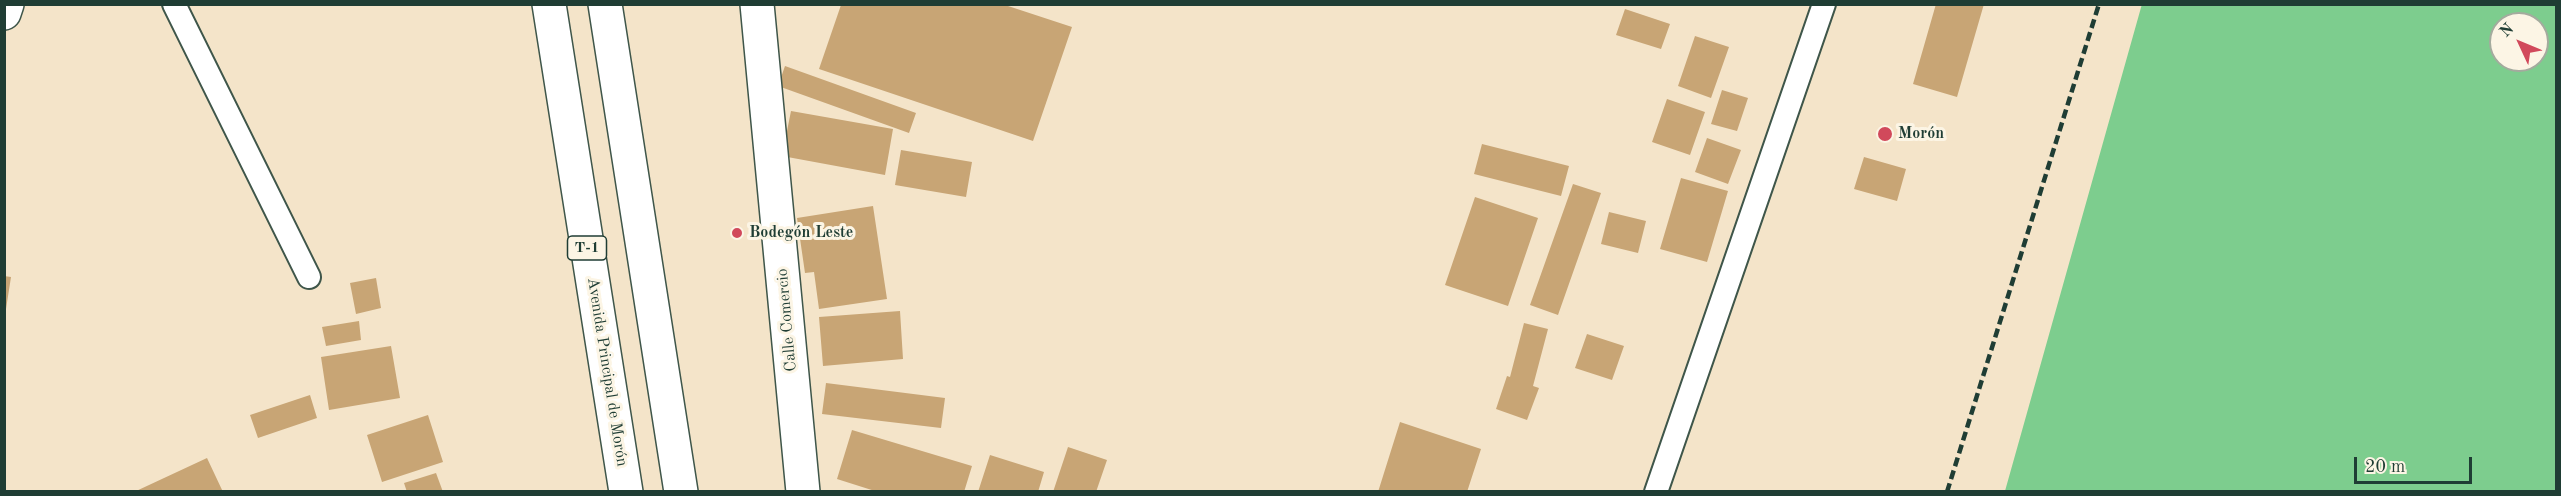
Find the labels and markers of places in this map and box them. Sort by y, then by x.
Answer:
place label: Morón [1898,124,1944,144]
marker: Morón [1876,125,1894,143]
place label: Bodegón Leste [749,223,853,243]
marker: Bodegón Leste [730,226,744,240]

